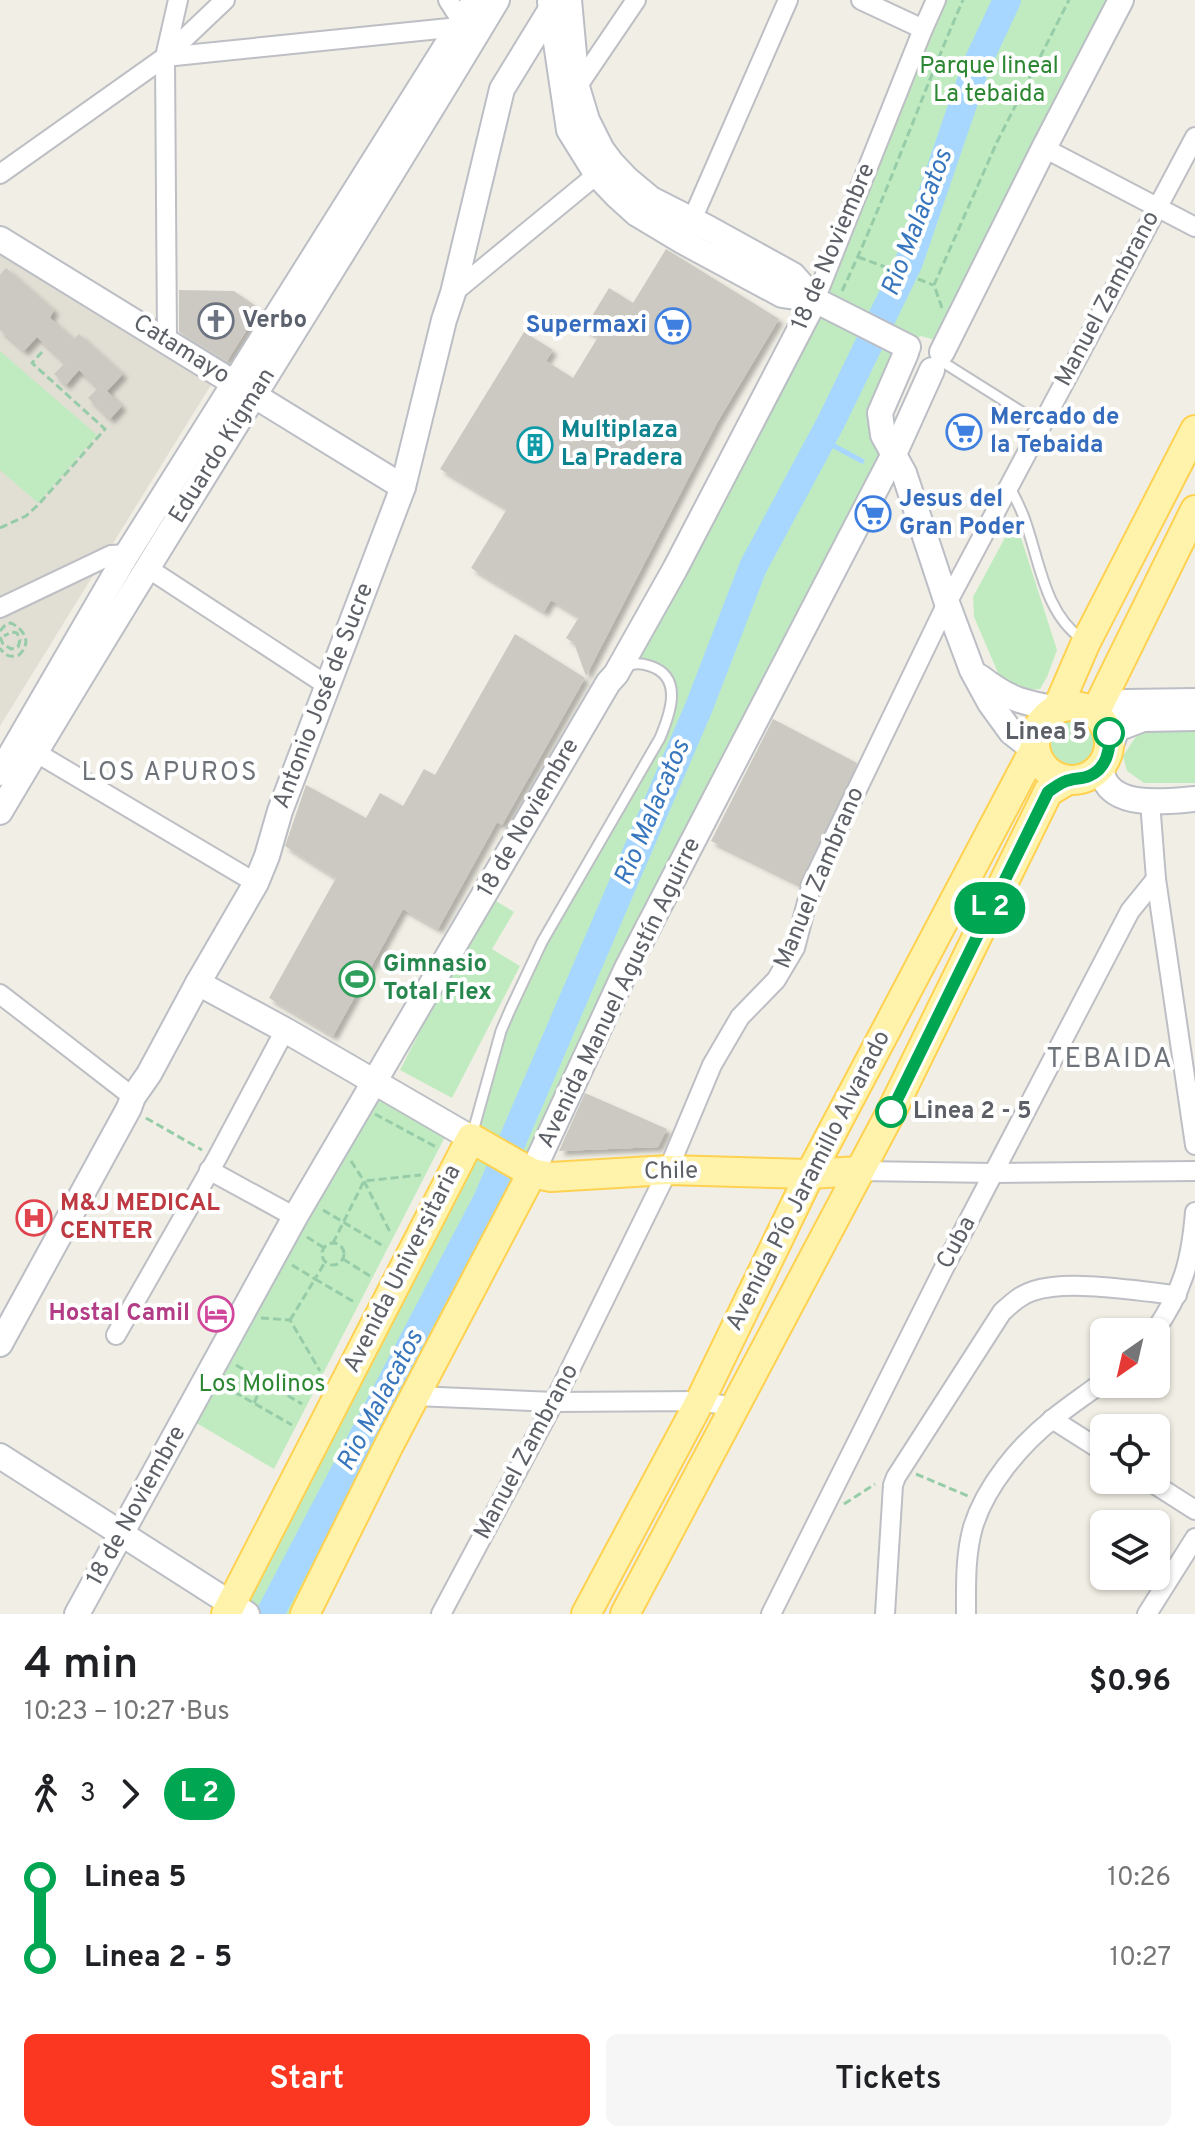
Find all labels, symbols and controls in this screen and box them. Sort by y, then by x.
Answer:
park label: Parque lineal La tebaida [919,52,1059,110]
water label: Rio Malacatos [875,144,962,301]
street label: 18 de Noviembre [785,159,883,335]
street label: Manuel Zambrano [1049,206,1167,392]
church icon: Verbo [197,302,235,340]
place label: Verbo [242,306,307,336]
supermarket icon: Supermaxi [654,307,692,345]
street label: Catamayo [127,309,235,391]
place label: Supermaxi [526,311,647,341]
street label: Eduardo Kigman [163,363,283,529]
place label: Mercado de la Tebaida [990,403,1119,461]
supermarket icon: Mercado de la Tebaida [945,413,983,451]
place label: Multiplaza La Pradera [561,416,683,474]
building icon: Multiplaza La Pradera [516,426,554,464]
place label: Jesus del Gran Poder [899,485,1025,543]
supermarket icon: Jesus del Gran Poder [854,495,892,533]
street label: Antonio José de Sucre [267,579,381,813]
place label: Linea 5 [1005,718,1087,748]
marker: Linea 5 [1094,718,1124,748]
street label: 18 de Noviembre [471,733,587,903]
water label: Rio Malacatos [608,734,699,891]
district label: LOS APUROS [81,757,259,790]
street label: Manuel Zambrano [768,783,872,973]
street label: Avenida Manuel Agustín Aguirre [532,833,708,1153]
line badge: L 2 [944,882,1036,934]
text: L 2 [970,890,1010,926]
place label: Gimnasio Total Flex [383,950,492,1008]
sports icon: Gimnasio Total Flex [338,960,376,998]
street label: Avenida Pío Jaramillo Alvarado [720,1026,898,1336]
district label: TEBAIDA [1046,1042,1174,1078]
marker: Linea 2 - 5 [876,1097,906,1127]
place label: Linea 2 - 5 [913,1097,1032,1127]
street label: Chile [644,1157,698,1187]
street label: Avenida Universitaria [338,1160,468,1378]
place label: M&J MEDICAL CENTER [60,1189,220,1247]
hospital icon: M&J MEDICAL CENTER [15,1199,53,1237]
street label: Cuba [931,1211,983,1275]
hotel icon: Hostal Camil [197,1295,235,1333]
place label: Hostal Camil [49,1299,190,1329]
north arrow [1090,1318,1170,1398]
map controls [1090,1318,1170,1590]
water label: Rio Malacatos [330,1324,433,1477]
street label: Manuel Zambrano [468,1359,586,1545]
park label: Los Molinos [199,1370,325,1400]
button: locate [1090,1414,1170,1494]
street label: 18 de Noviembre [81,1421,193,1591]
button: layers [1090,1510,1170,1590]
text: 4 min [24,1638,138,1694]
text: $0.96 [1089,1664,1171,1701]
text: 10:23 – 10:27 · Bus [24,1696,230,1729]
icon: walk [24,1772,68,1816]
icon: forward [108,1772,152,1816]
text: L 2 [180,1776,219,1812]
text: 3 [80,1778,96,1811]
text: Linea 5 [84,1860,186,1897]
text: 10:26 [1107,1862,1171,1895]
text: Linea 2 - 5 [84,1940,232,1977]
text: 10:27 [1110,1942,1171,1975]
button: Start [24,2034,590,2126]
button: Tickets [606,2034,1171,2126]

